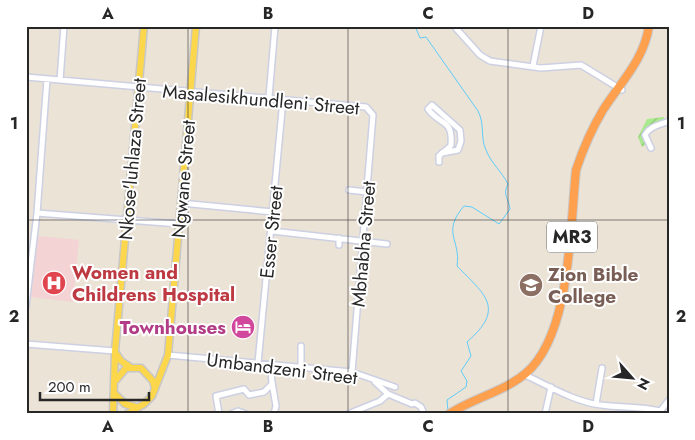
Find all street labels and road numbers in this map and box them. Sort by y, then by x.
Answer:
street label: Nkose'luhlaza Street [112,77,153,241]
street label: Masalesikhundleni Street [162,77,361,122]
street label: Ngwane Street [165,118,202,239]
street label: Mbhabha Street [345,180,382,308]
street label: Esser Street [253,184,290,280]
road number: MR3 [547,222,597,252]
street label: Umbandzeni Street [205,346,359,391]

